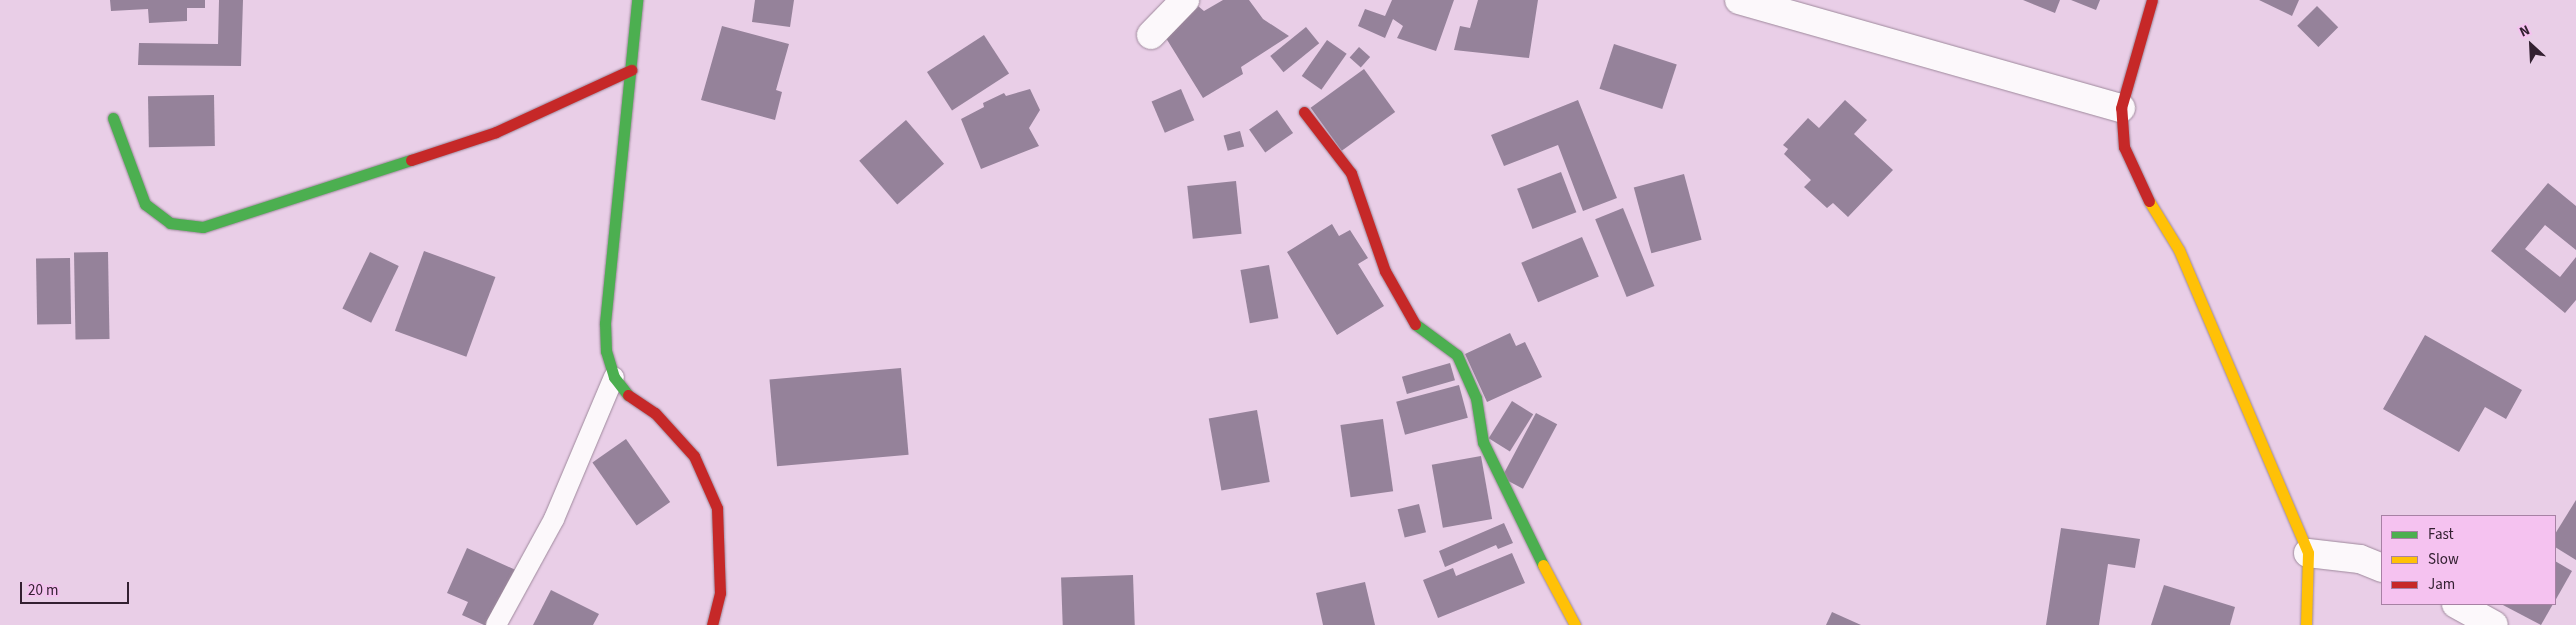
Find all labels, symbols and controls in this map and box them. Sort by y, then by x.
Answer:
north arrow [2506,20,2556,70]
text: N [2516,20,2533,42]
legend [2381,515,2556,605]
text: Fast [2428,524,2454,545]
text: Slow [2428,549,2459,570]
scale bar [22,572,131,604]
text: Jam [2428,574,2455,595]
text: 20 m [28,580,58,601]

